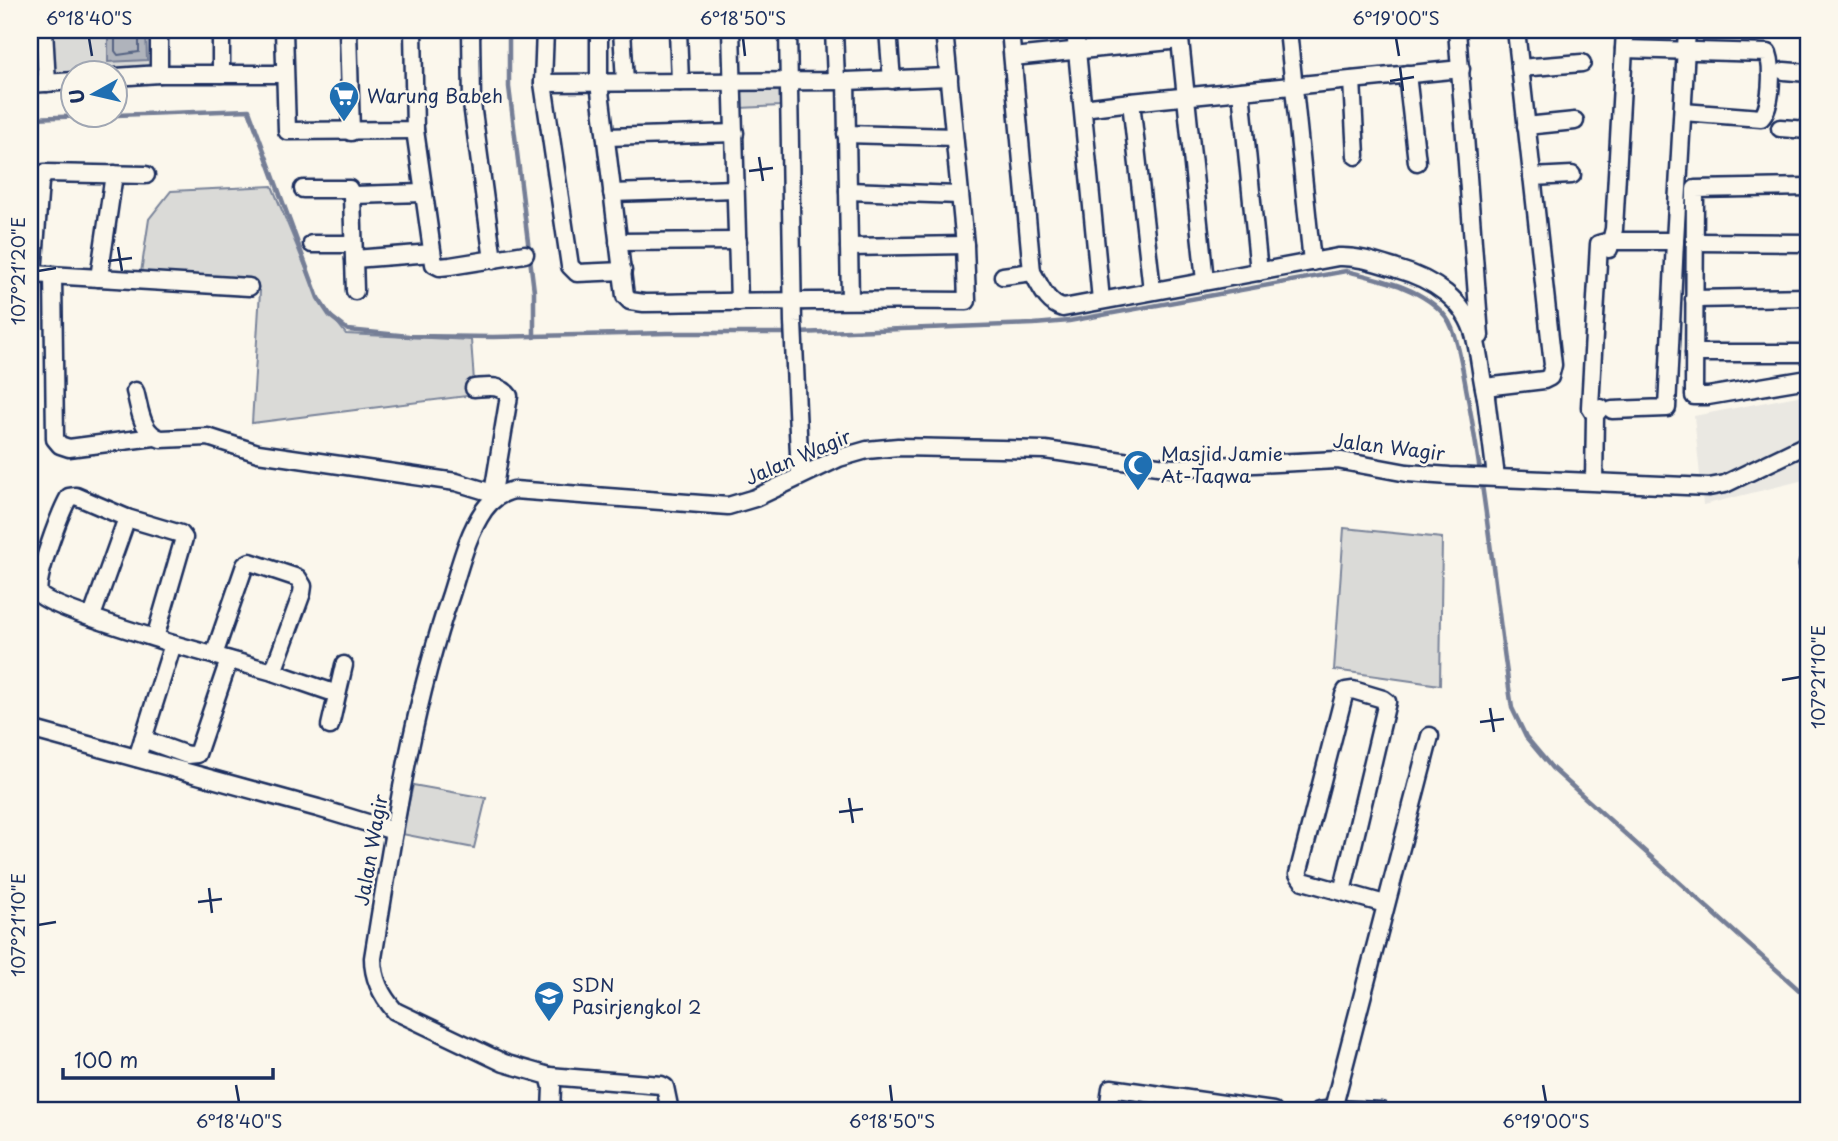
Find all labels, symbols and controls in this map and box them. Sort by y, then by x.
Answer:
text: 6°18'40"S [46,4,132,31]
text: 6°18'50"S [700,4,786,31]
text: 6°19'00"S [1352,4,1440,31]
north arrow [60,60,130,130]
supermarket icon: Warung Babeh [327,79,361,123]
place label: Warung Babeh [367,81,503,109]
text: U [61,87,91,106]
text: 107°21'20"E [4,217,31,325]
street label: Jalan Wagir [740,421,855,491]
street label: Jalan Wagir [1332,425,1447,467]
place label: Masjid Jamie At-Taqwa [1161,439,1283,489]
mosque icon: Masjid Jamie At-Taqwa [1121,448,1155,492]
text: 107°21'10"E [1804,625,1831,729]
street label: Jalan Wagir [346,792,394,908]
text: 107°21'10"E [4,873,31,977]
place label: SDN Pasirjengkol 2 [572,970,702,1020]
school or university icon: SDN Pasirjengkol 2 [532,979,566,1023]
scale bar [63,1036,273,1080]
text: 100 m [74,1043,138,1075]
text: 6°18'40"S [196,1107,282,1134]
text: 6°18'50"S [849,1107,935,1134]
text: 6°19'00"S [1502,1107,1590,1134]

